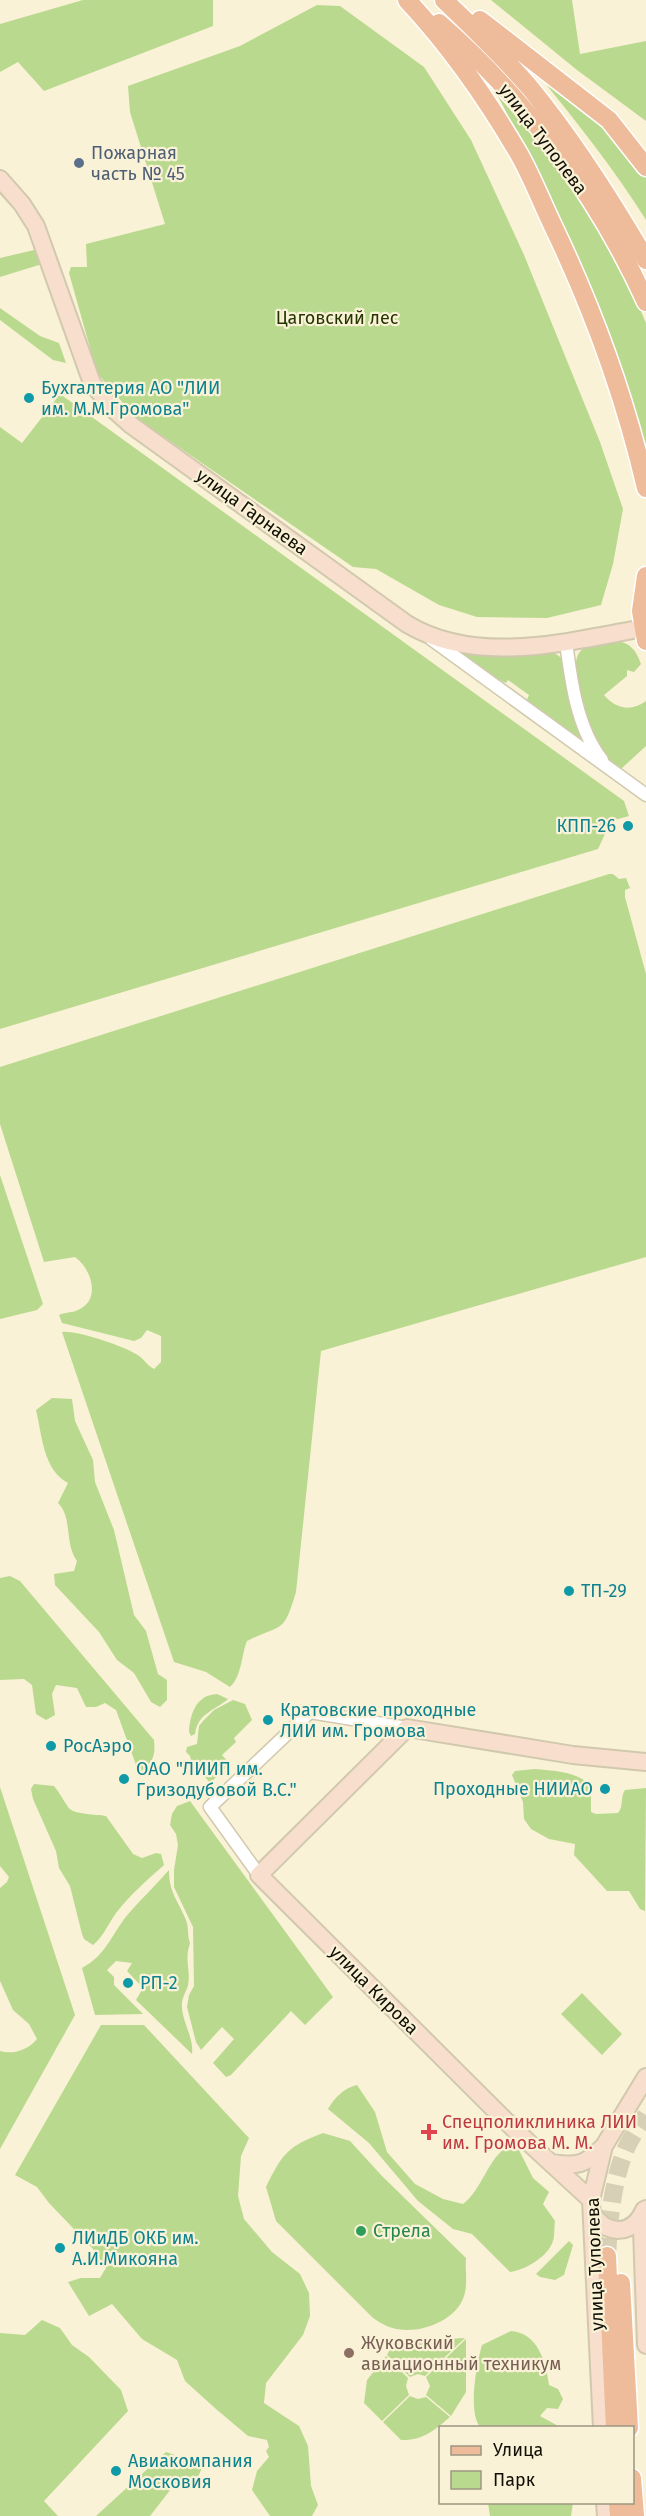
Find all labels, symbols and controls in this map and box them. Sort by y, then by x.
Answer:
street label: улица Туполева [494,79,592,199]
place label: Пожарная часть № 45 [91,142,185,185]
marker: Пожарная часть № 45 [72,156,86,170]
park label: Цаговский лес [276,307,399,329]
place label: Бухгалтерия АО "ЛИИ им. М.М.Громова" [41,377,220,420]
marker: Бухгалтерия АО "ЛИИ им. М.М.Громова" [22,391,36,405]
street label: улица Гарнаева [192,464,312,560]
place label: КПП-26 [556,815,616,837]
marker: КПП-26 [621,819,635,833]
place label: ТП-29 [581,1580,627,1602]
marker: ТП-29 [562,1584,576,1598]
place label: Кратовские проходные ЛИИ им. Громова [280,1699,476,1742]
marker: Кратовские проходные ЛИИ им. Громова [261,1713,275,1727]
place label: РосАэро [63,1735,132,1757]
marker: РосАэро [44,1739,58,1753]
place label: ОАО "ЛИИП им. Гризодубовой В.С." [136,1758,297,1801]
marker: ОАО "ЛИИП им. Гризодубовой В.С." [117,1772,131,1786]
place label: Проходные НИИАО [433,1778,593,1800]
marker: Проходные НИИАО [598,1782,612,1796]
street label: улица Кирова [325,1941,423,2039]
place label: РП-2 [140,1972,178,1994]
marker: РП-2 [121,1976,135,1990]
place label: Спецполиклиника ЛИИ им. Громова М. М. [442,2111,637,2154]
marker: Спецполиклиника ЛИИ им. Громова М. М. [420,2123,438,2141]
street label: улица Туполева [582,2197,608,2331]
place label: Стрела [373,2220,431,2242]
marker: Стрела [354,2224,368,2238]
place label: ЛИиДБ ОКБ им. А.И.Микояна [72,2227,199,2270]
marker: ЛИиДБ ОКБ им. А.И.Микояна [53,2241,67,2255]
place label: Жуковский авиационный техникум [361,2332,561,2375]
marker: Жуковский авиационный техникум [342,2346,356,2360]
legend [439,2426,634,2504]
text: Улица [493,2439,543,2461]
place label: Авиакомпания Московия [128,2450,253,2493]
marker: Авиакомпания Московия [109,2464,123,2478]
text: Парк [493,2469,536,2491]

